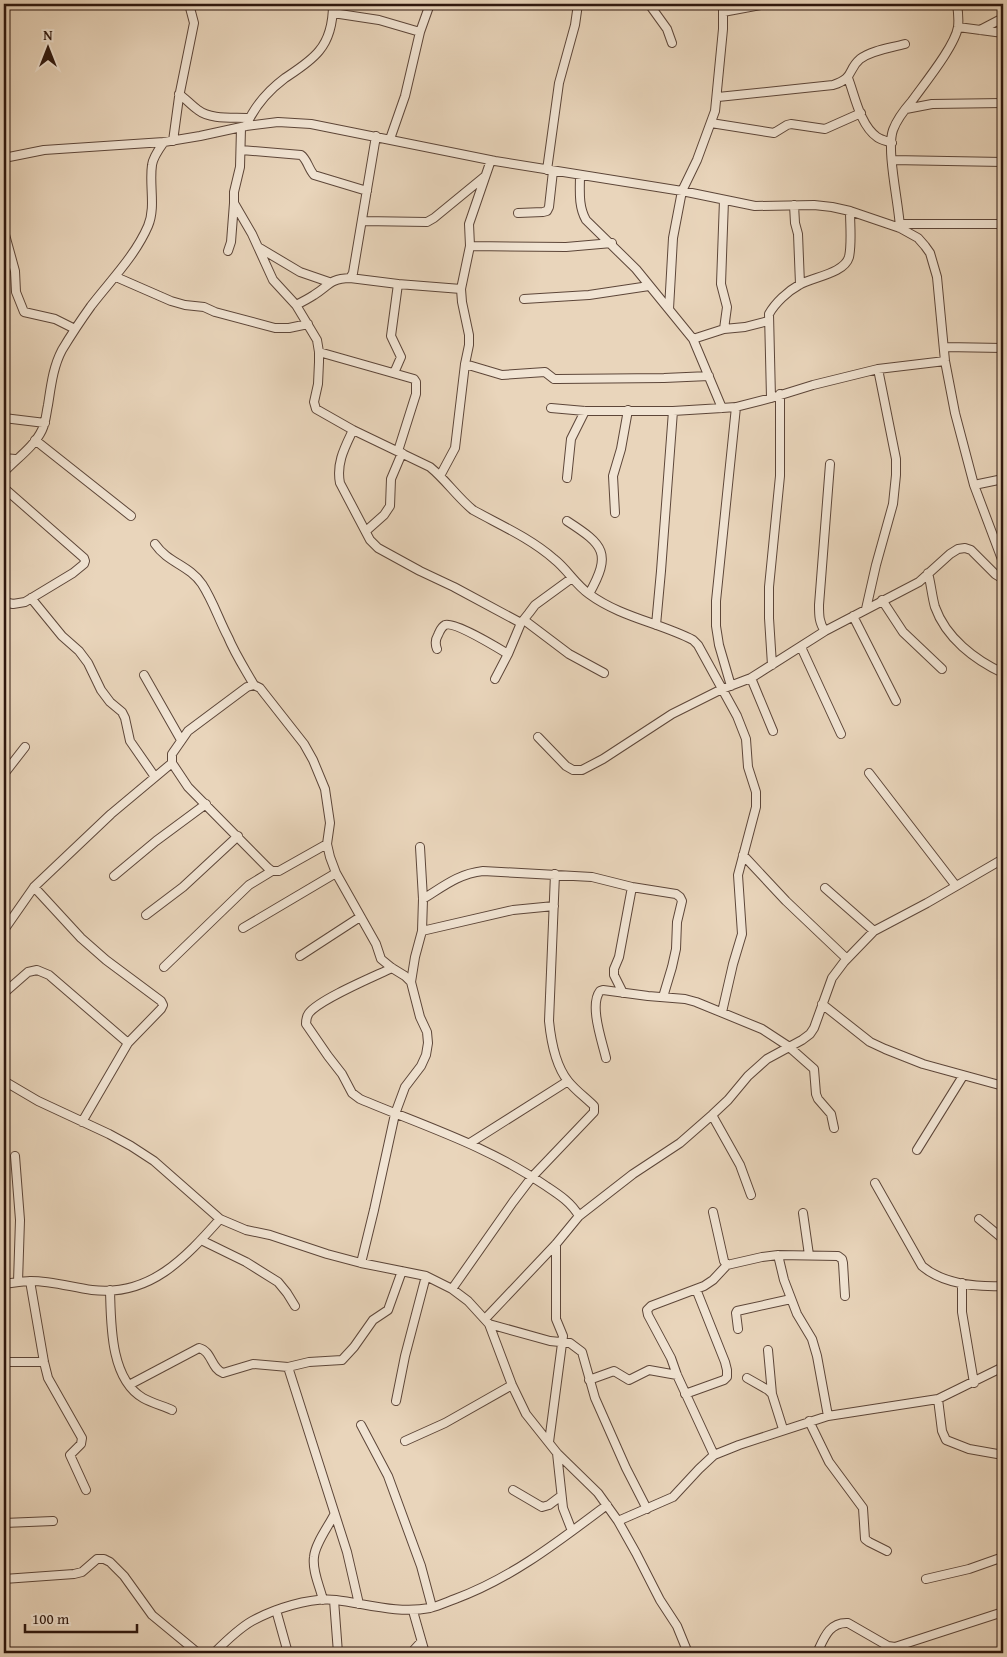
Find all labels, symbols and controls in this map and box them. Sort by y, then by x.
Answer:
north arrow [22,22,72,72]
text: N [43,25,53,45]
scale bar [25,1602,138,1634]
text: 100 m [32,1608,70,1629]

